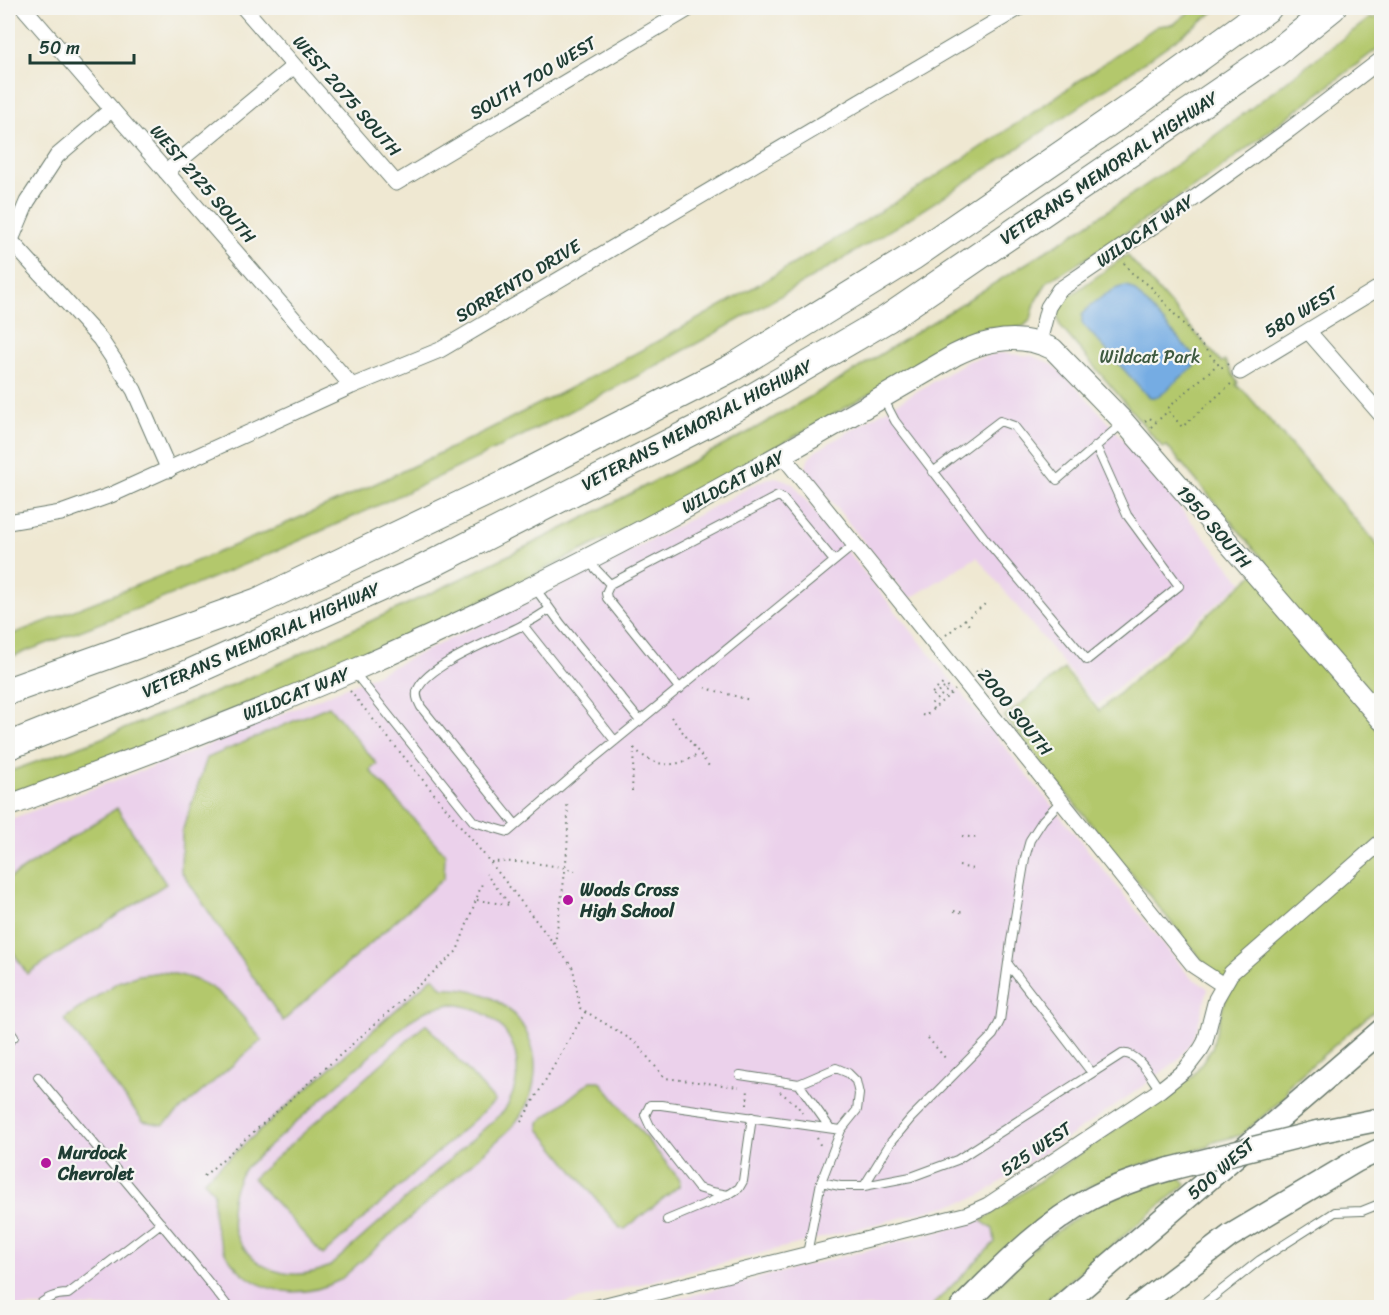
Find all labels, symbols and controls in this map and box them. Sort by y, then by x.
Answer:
scale bar [30,27,134,65]
street label: SOUTH 700 WEST [463,27,604,129]
street label: WEST 2075 SOUTH [285,28,410,165]
text: 50 m [39,32,80,64]
street label: VETERANS MEMORIAL HIGHWAY [993,82,1226,254]
street label: WEST 2125 SOUTH [142,117,264,251]
street label: WILDCAT WAY [1089,185,1202,276]
street label: SORRENTO DRIVE [449,230,588,331]
street label: 580 WEST [1258,277,1345,347]
park label: Wildcat Park [1100,341,1200,373]
street label: VETERANS MEMORIAL HIGHWAY [575,350,819,500]
street label: WILDCAT WAY [675,441,791,523]
street label: 1950 SOUTH [1168,478,1260,577]
street label: VETERANS MEMORIAL HIGHWAY [136,572,386,707]
street label: WILDCAT WAY [237,658,355,730]
street label: 2000 SOUTH [969,661,1061,764]
place label: Woods Cross High School [579,874,679,927]
marker: Woods Cross High School [561,893,575,907]
street label: 525 WEST [993,1112,1079,1185]
street label: 500 WEST [1179,1129,1263,1208]
place label: Murdock Chevrolet [57,1137,135,1190]
marker: Murdock Chevrolet [39,1156,53,1170]

